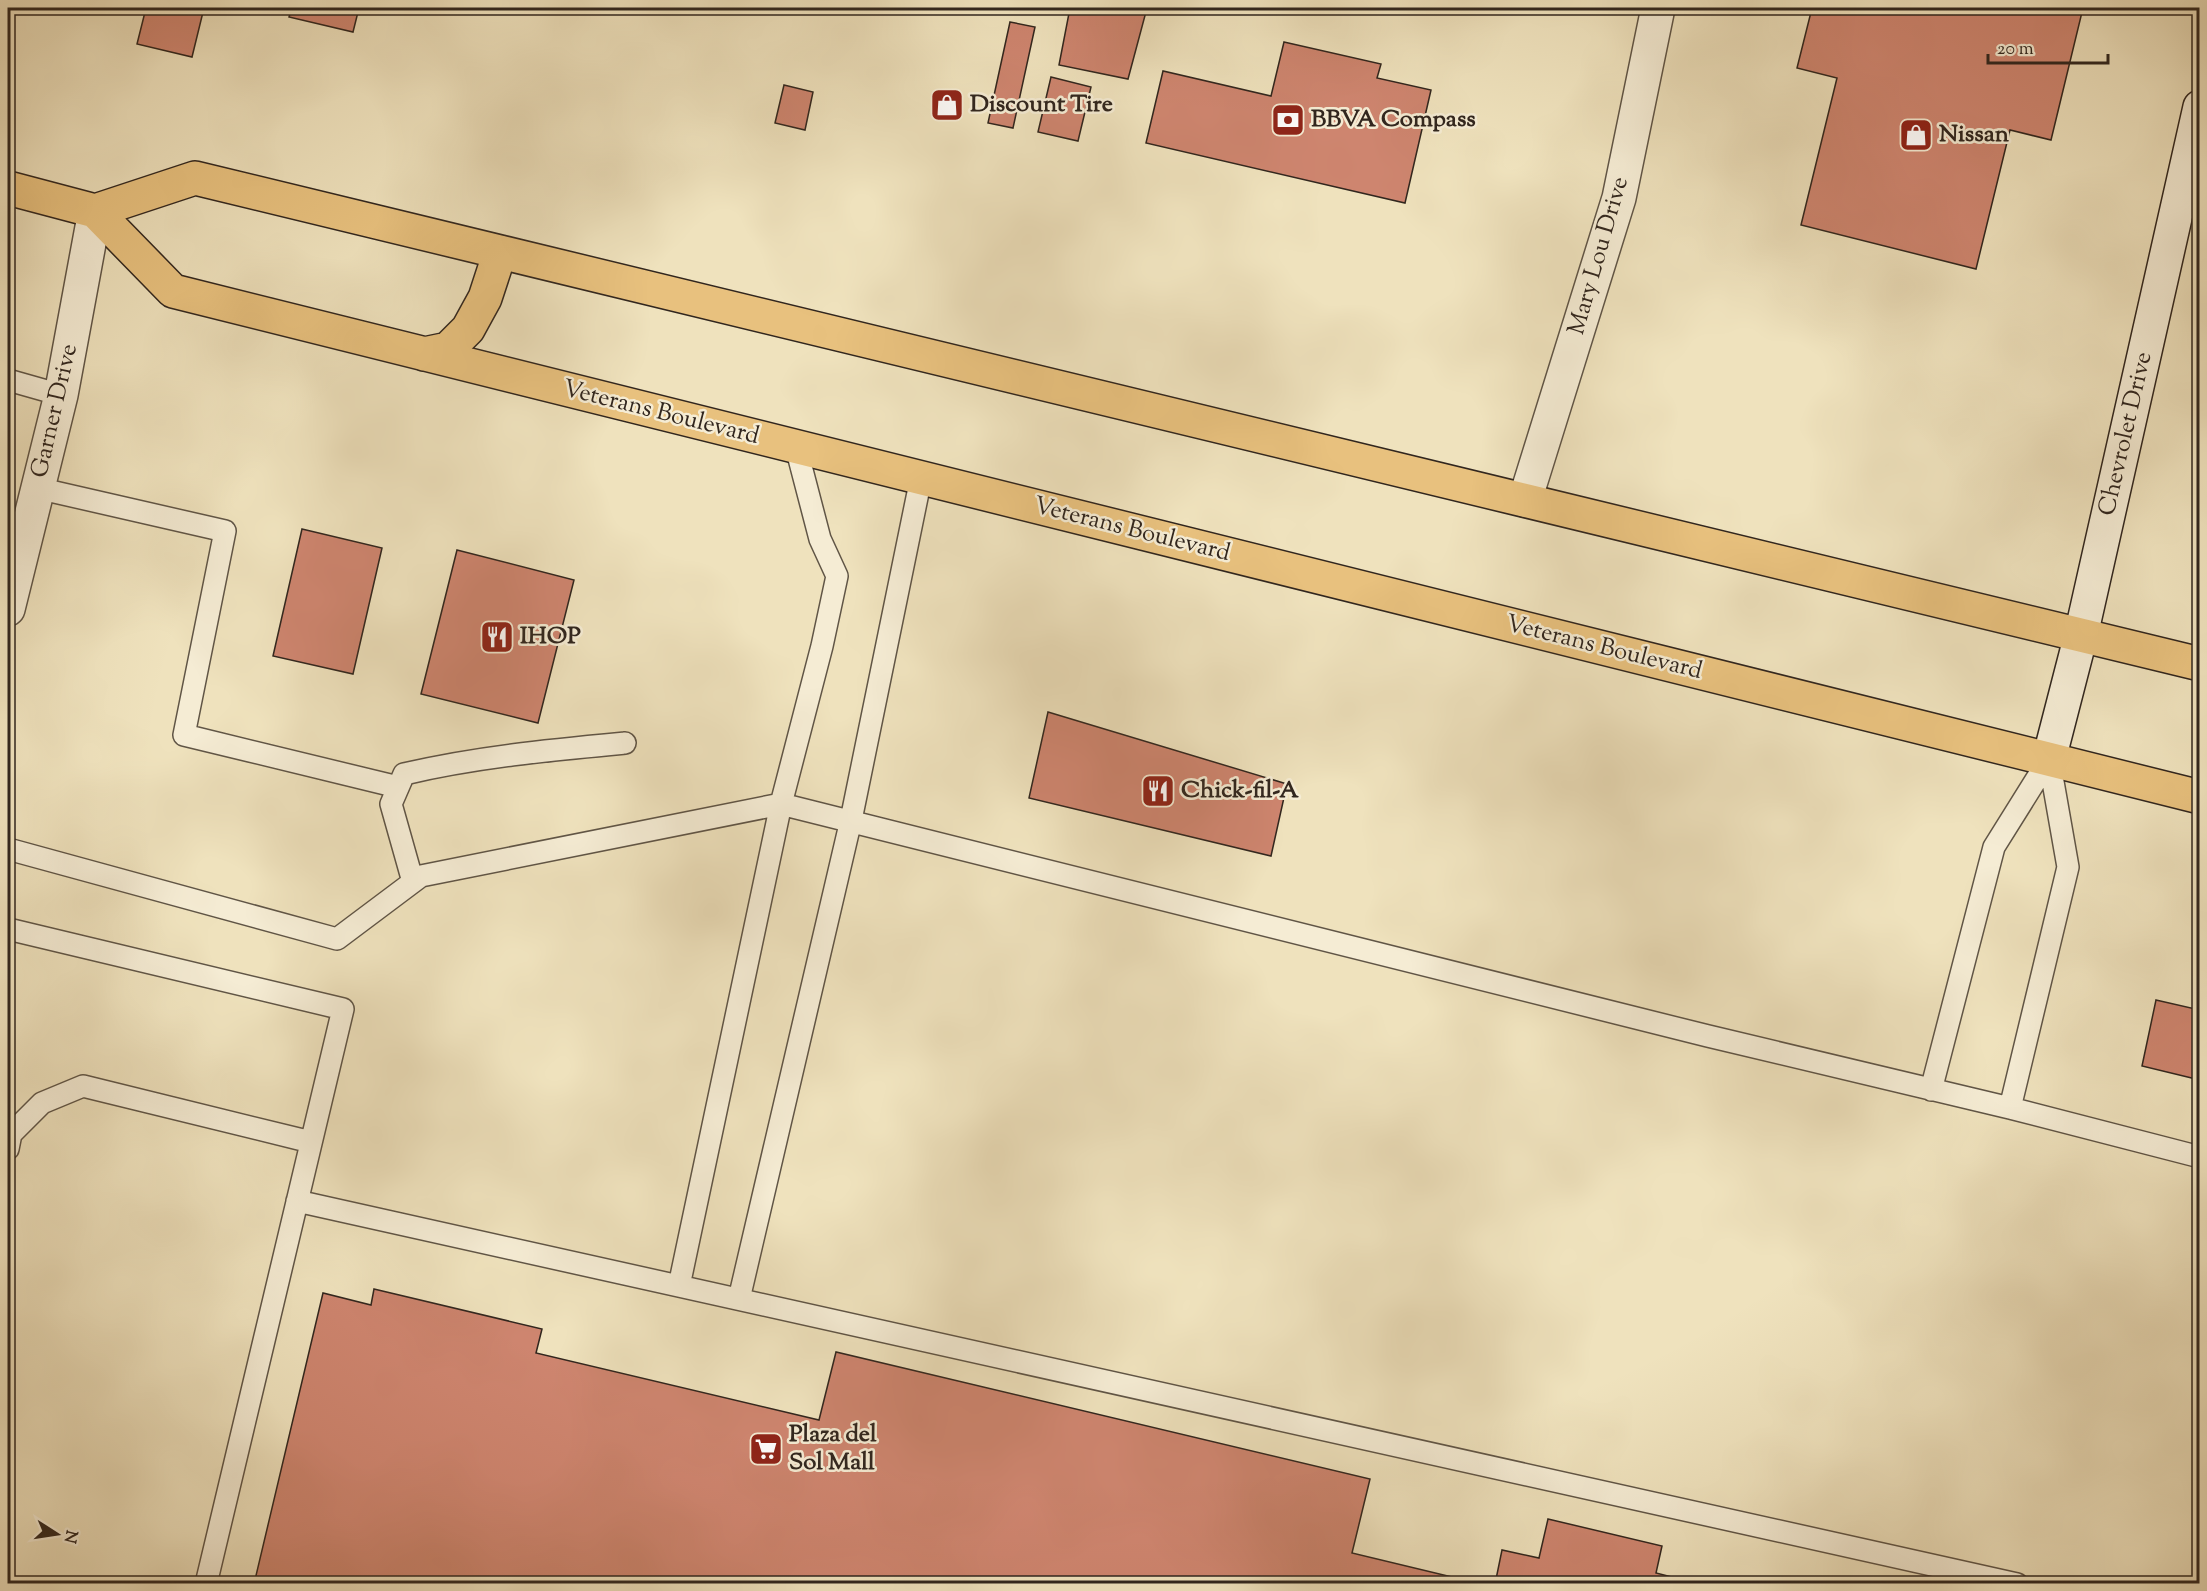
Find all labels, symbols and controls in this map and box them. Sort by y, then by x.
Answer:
scale bar [1988,27,2108,65]
text: 20 m [1997,37,2034,63]
shop icon: Discount Tire [929,87,965,123]
place label: Discount Tire [970,88,1113,122]
bank icon: BBVA Compass [1270,102,1306,138]
place label: BBVA Compass [1311,103,1476,137]
shop icon: Nissan [1898,117,1934,153]
place label: Nissan [1939,118,2010,152]
street label: Mary Lou Drive [1560,173,1638,339]
street label: Garner Drive [23,341,87,481]
street label: Chevrolet Drive [2091,349,2161,519]
street label: Veterans Boulevard [559,372,763,454]
street label: Veterans Boulevard [1030,489,1234,571]
street label: Veterans Boulevard [1502,607,1706,689]
restaurant icon: IHOP [479,619,515,655]
place label: IHOP [520,620,581,654]
restaurant icon: Chick-fil-A [1140,773,1176,809]
place label: Chick-fil-A [1181,774,1299,808]
place label: Plaza del Sol Mall [789,1418,877,1480]
supermarket icon: Plaza del Sol Mall [748,1431,784,1467]
north arrow [27,1504,87,1564]
text: N [57,1528,82,1545]

